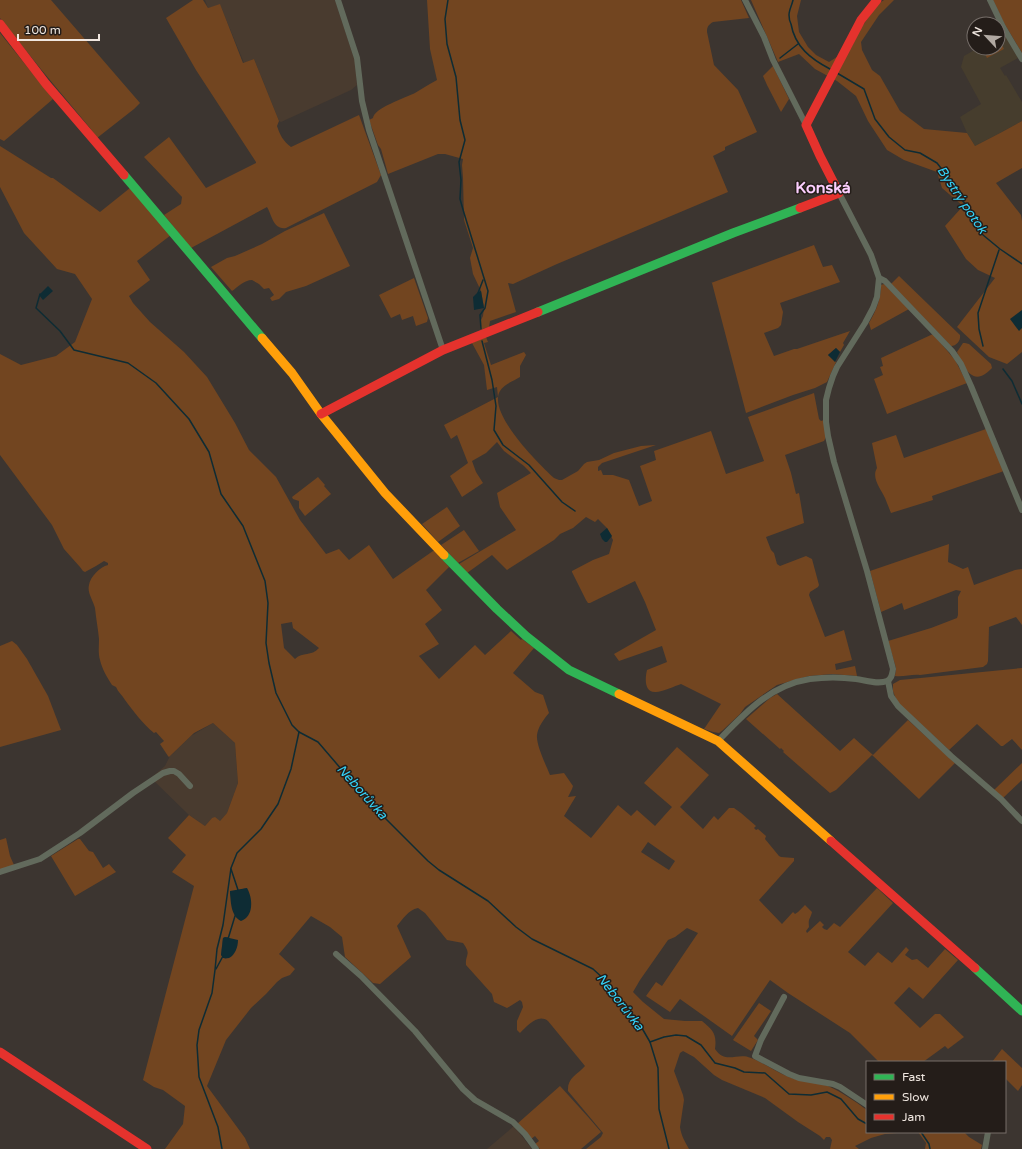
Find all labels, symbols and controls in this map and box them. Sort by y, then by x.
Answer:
scale bar [18,16,99,42]
north arrow [966,16,1006,56]
text: 100 m [24,23,61,37]
text: N [970,25,985,39]
water label: Bystrý potok [933,163,991,238]
district label: Konská [795,178,851,198]
water label: Neborůvka [333,761,391,823]
water label: Neborůvka [593,970,648,1034]
legend [866,1061,1006,1133]
text: Fast [902,1070,926,1084]
text: Slow [902,1090,929,1104]
text: Jam [902,1110,925,1124]

